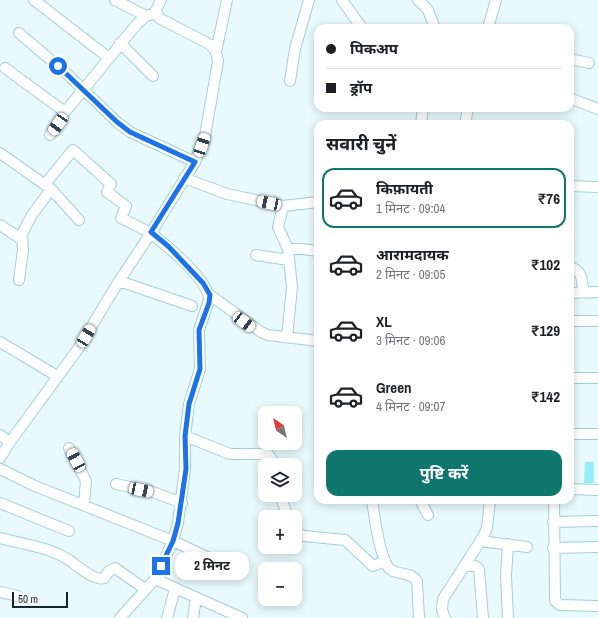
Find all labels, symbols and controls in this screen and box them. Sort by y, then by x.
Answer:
text: पिकअप [350,38,398,59]
route start [49,57,67,75]
text: ड्रॉप [350,77,372,98]
car [46,111,70,137]
text: सवारी चुनें [326,131,396,156]
car [192,132,212,158]
text: किफ़ायती [376,178,433,199]
icon: car [328,180,364,216]
text: ₹76 [538,188,560,209]
car [256,195,282,211]
text: 1 मिनट · 09:04 [376,200,445,217]
text: आरामदायक [376,244,449,265]
icon: car [328,246,364,282]
text: ₹102 [531,254,560,275]
text: 2 मिनट · 09:05 [376,266,445,283]
car [231,310,257,334]
text: XL [376,311,392,332]
icon: car [328,312,364,348]
text: ₹129 [531,320,560,341]
car [75,323,97,349]
text: 3 मिनट · 09:06 [376,332,445,349]
text: Green [376,377,412,398]
icon: car [328,378,364,414]
text: ₹142 [531,386,560,407]
text: 4 मिनट · 09:07 [376,398,445,415]
north arrow [258,406,302,450]
map controls [258,406,302,606]
car [65,447,87,473]
button: पुष्टि करें [326,450,562,496]
button: layers [258,458,302,502]
car [128,482,154,498]
button: + [258,510,302,554]
callout: 2 मिनट [175,552,249,580]
route end [152,557,170,575]
text: 2 मिनट [194,557,230,574]
button: − [258,562,302,606]
scale bar [12,590,68,609]
text: 50 m [18,592,38,606]

